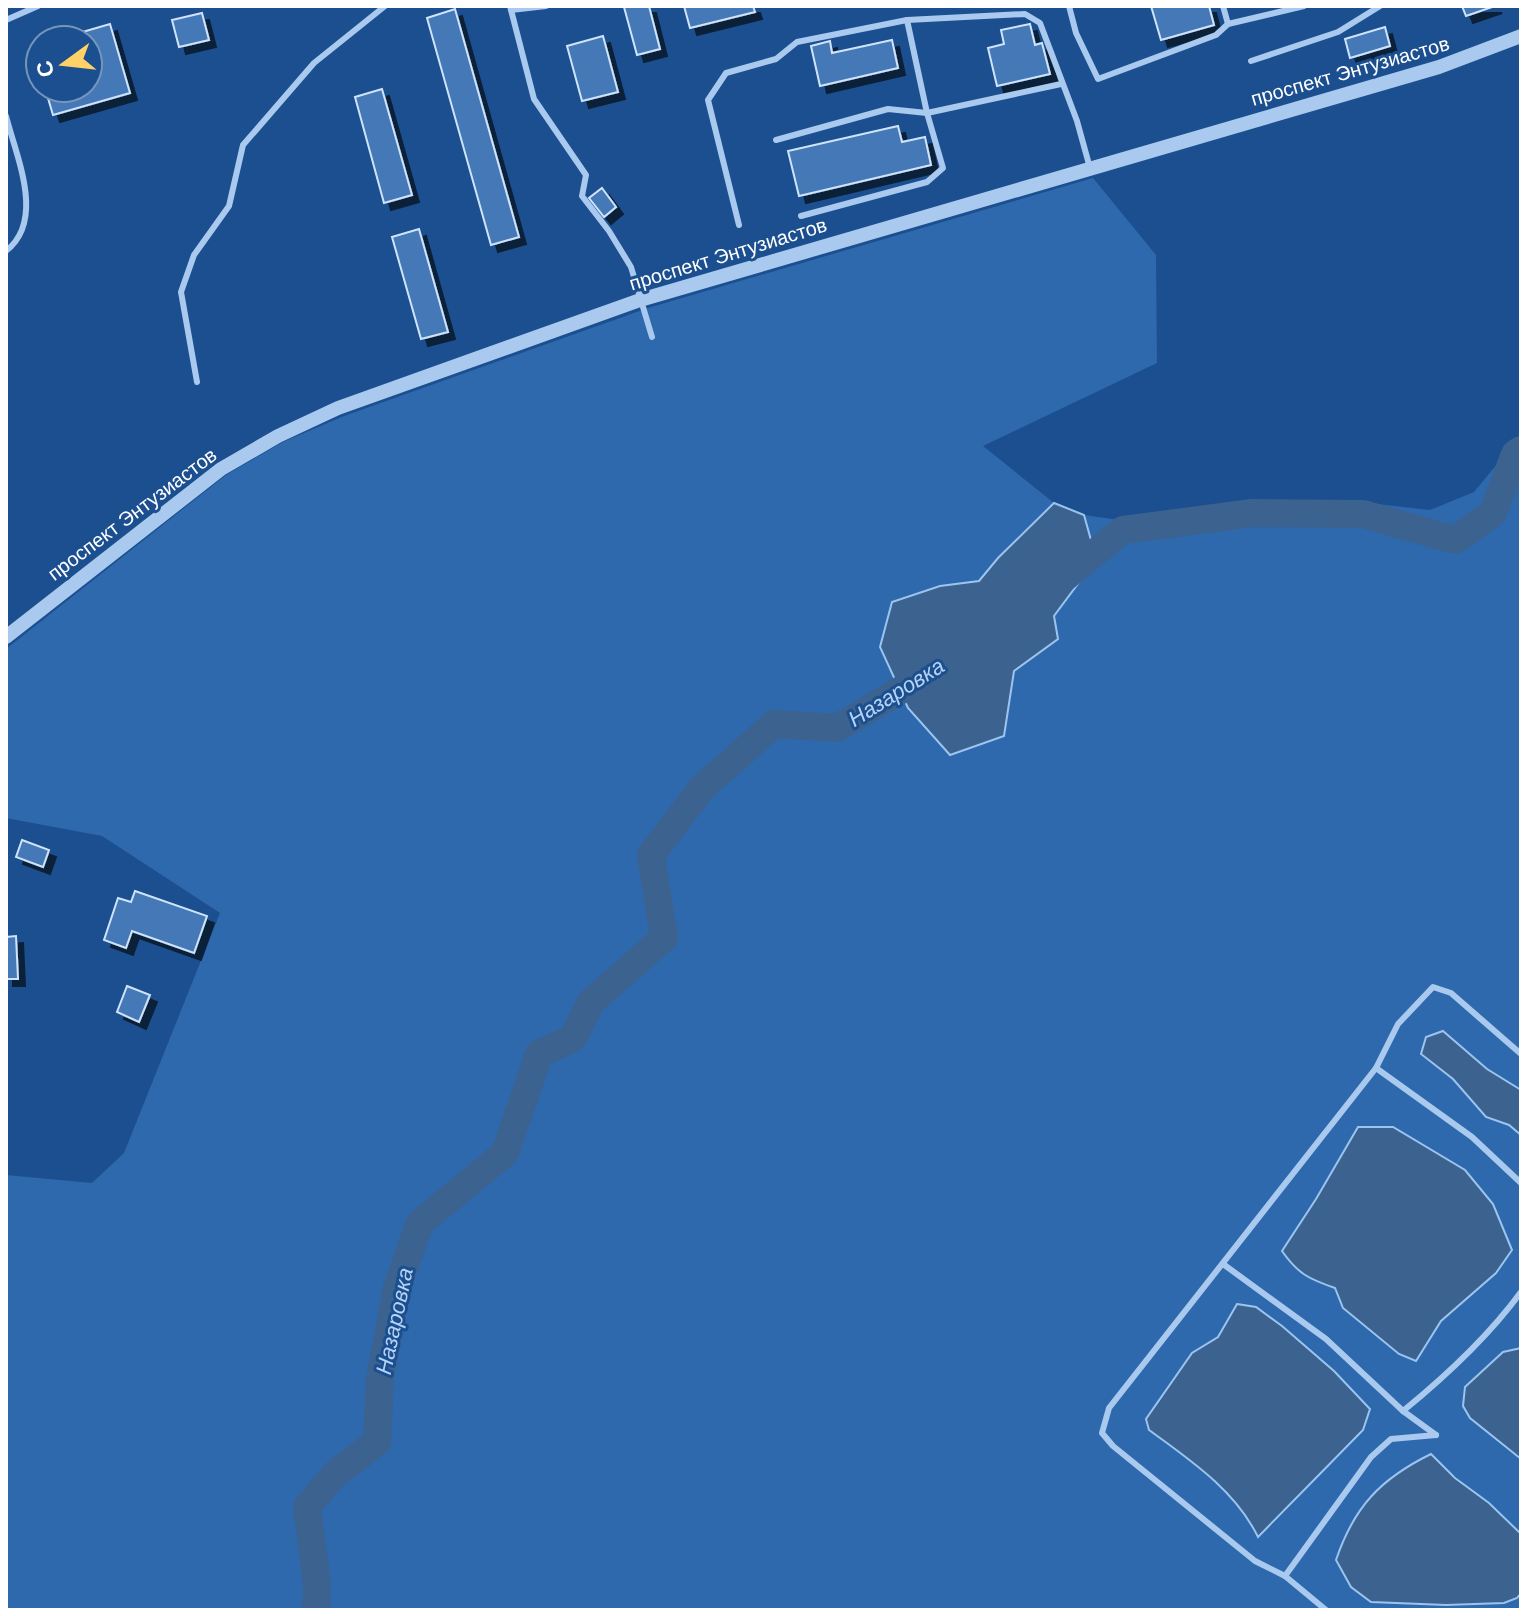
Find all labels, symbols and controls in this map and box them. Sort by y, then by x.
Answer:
north arrow [24,24,104,104]
street label: проспект Энтузиастов [1248,30,1452,112]
text: С [29,58,61,80]
street label: проспект Энтузиастов [626,212,830,296]
street label: проспект Энтузиастов [42,442,222,586]
water label: Назаровка [843,651,950,733]
water label: Назаровка [369,1265,420,1377]

